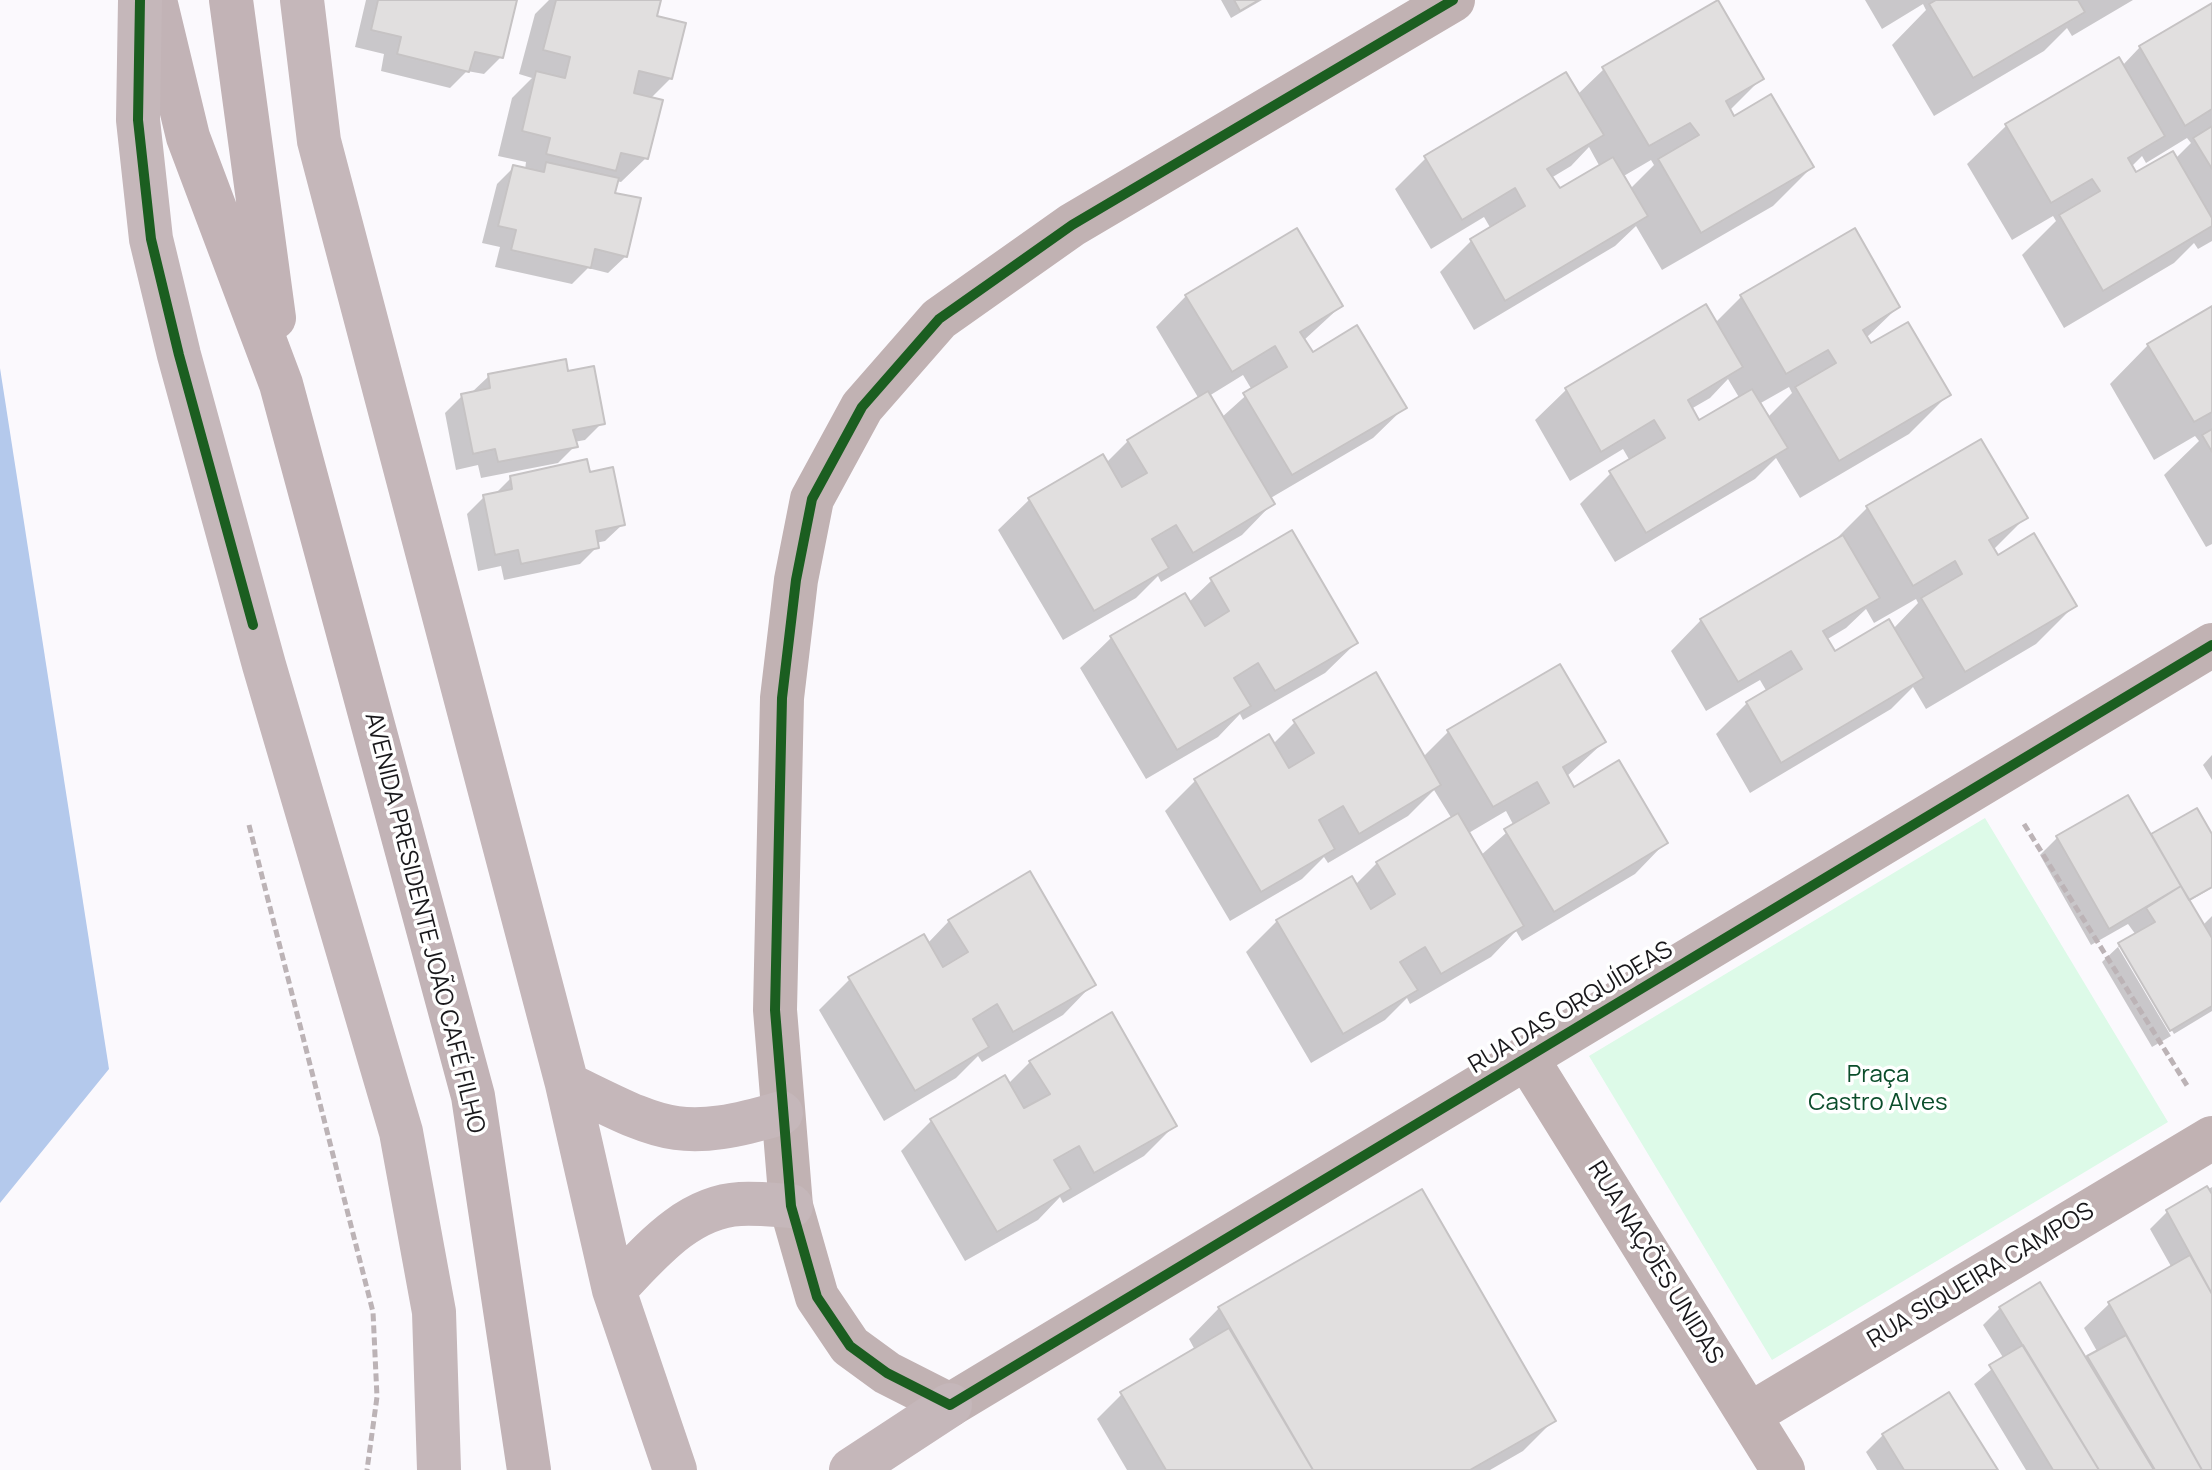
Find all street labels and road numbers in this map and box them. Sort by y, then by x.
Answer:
street label: AVENIDA PRESIDENTE JOÃO CAFÉ FILHO [358,710,490,1136]
street label: RUA DAS ORQUÍDEAS [1464,936,1678,1080]
street label: RUA NAÇÕES UNIDAS [1581,1156,1729,1370]
street label: RUA SIQUEIRA CAMPOS [1863,1197,2099,1355]

